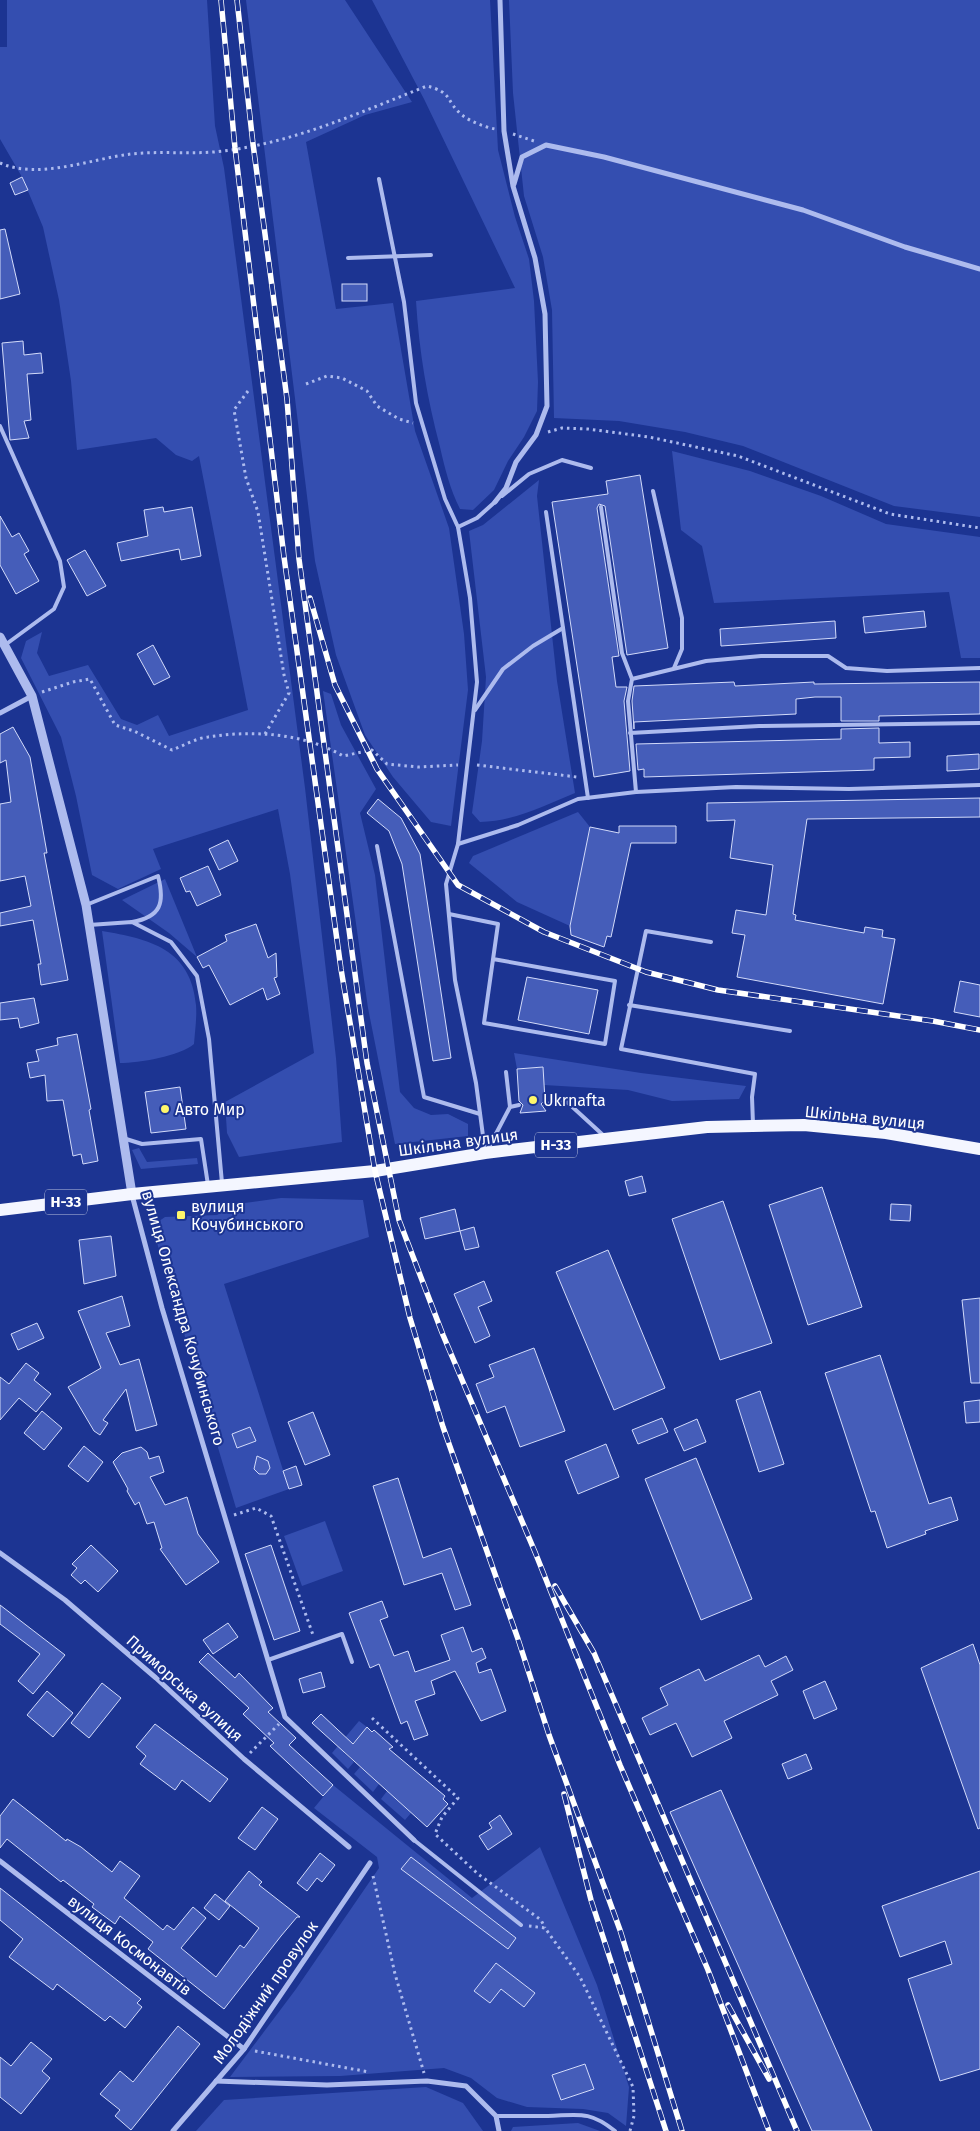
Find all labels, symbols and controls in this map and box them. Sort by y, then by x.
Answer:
place label: Ukrnafta [543,1091,606,1110]
marker: Ukrnafta [527,1094,539,1106]
place label: Авто Мир [175,1100,245,1119]
street label: Шкільна вулиця [804,1102,926,1133]
marker: Авто Мир [159,1103,171,1115]
street label: Шкільна вулиця [397,1125,519,1160]
road number: Н-33 [535,1132,577,1158]
street label: вулиця Олександра Кочубинського [138,1188,229,1448]
road number: Н-33 [45,1190,87,1214]
place label: вулиця Кочубинського [191,1197,304,1234]
marker: вулиця Кочубинського [175,1209,187,1221]
street label: Приморська вулиця [123,1631,247,1746]
street label: вулиця Космонавтів [64,1891,195,2000]
street label: Молодіжний провулок [209,1917,322,2067]

